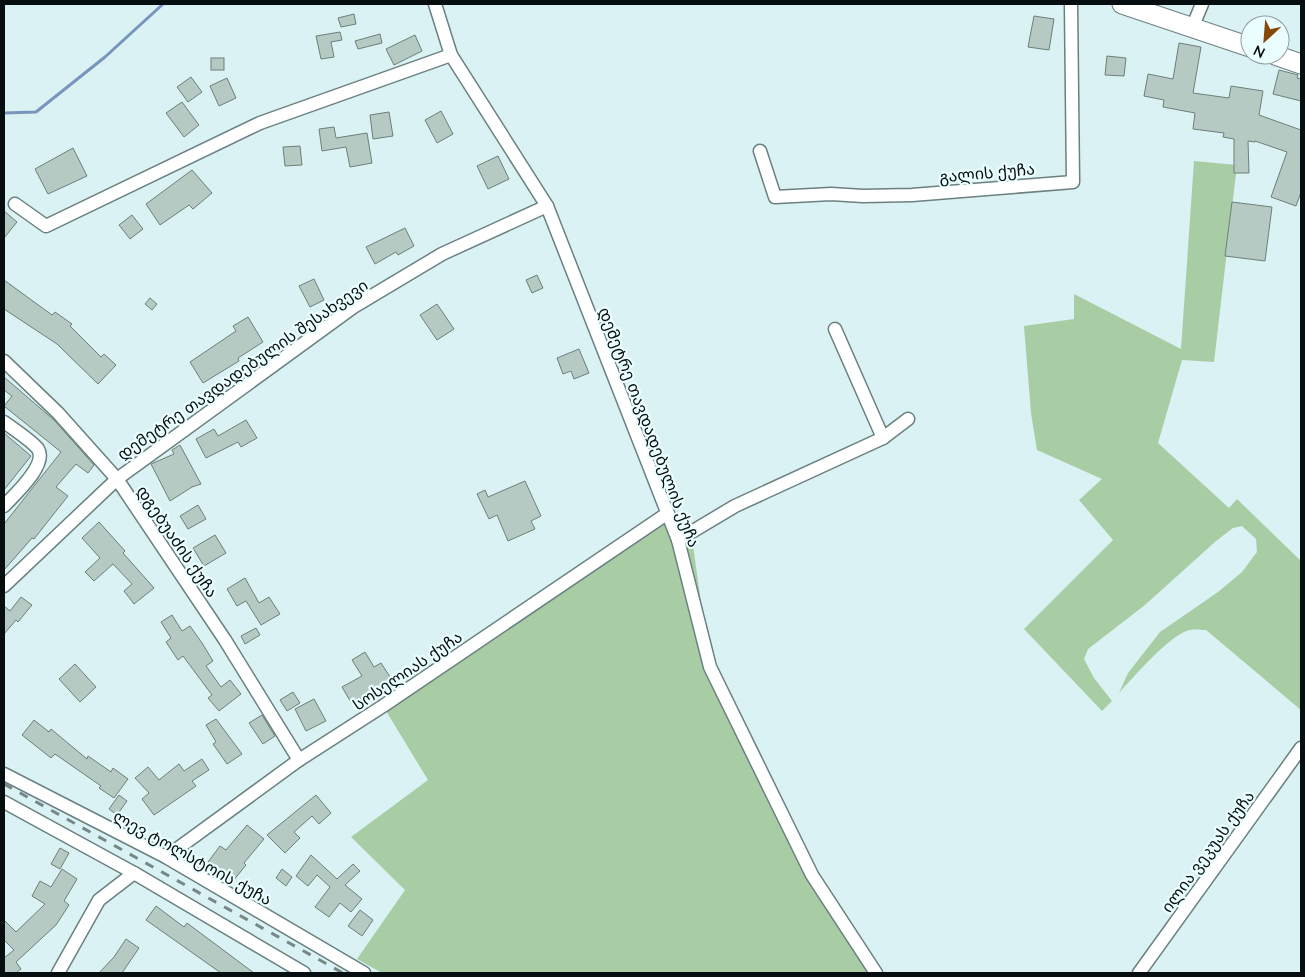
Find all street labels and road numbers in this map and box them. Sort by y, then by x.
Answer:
street label: გალის ქუჩა [938,158,1036,188]
street label: დემეტრე თავდადებულის შესახვევი [113,275,372,465]
street label: დემეტრე თავდადებულის ქუჩა [593,304,705,550]
street label: დგებუაძის ქუჩა [132,481,222,602]
street label: სოსელიას ქუჩა [349,626,466,715]
street label: ილია ვეკუას ქუჩა [1156,786,1259,917]
street label: ლევ ტოლსტოის ქუჩა [110,806,275,910]

